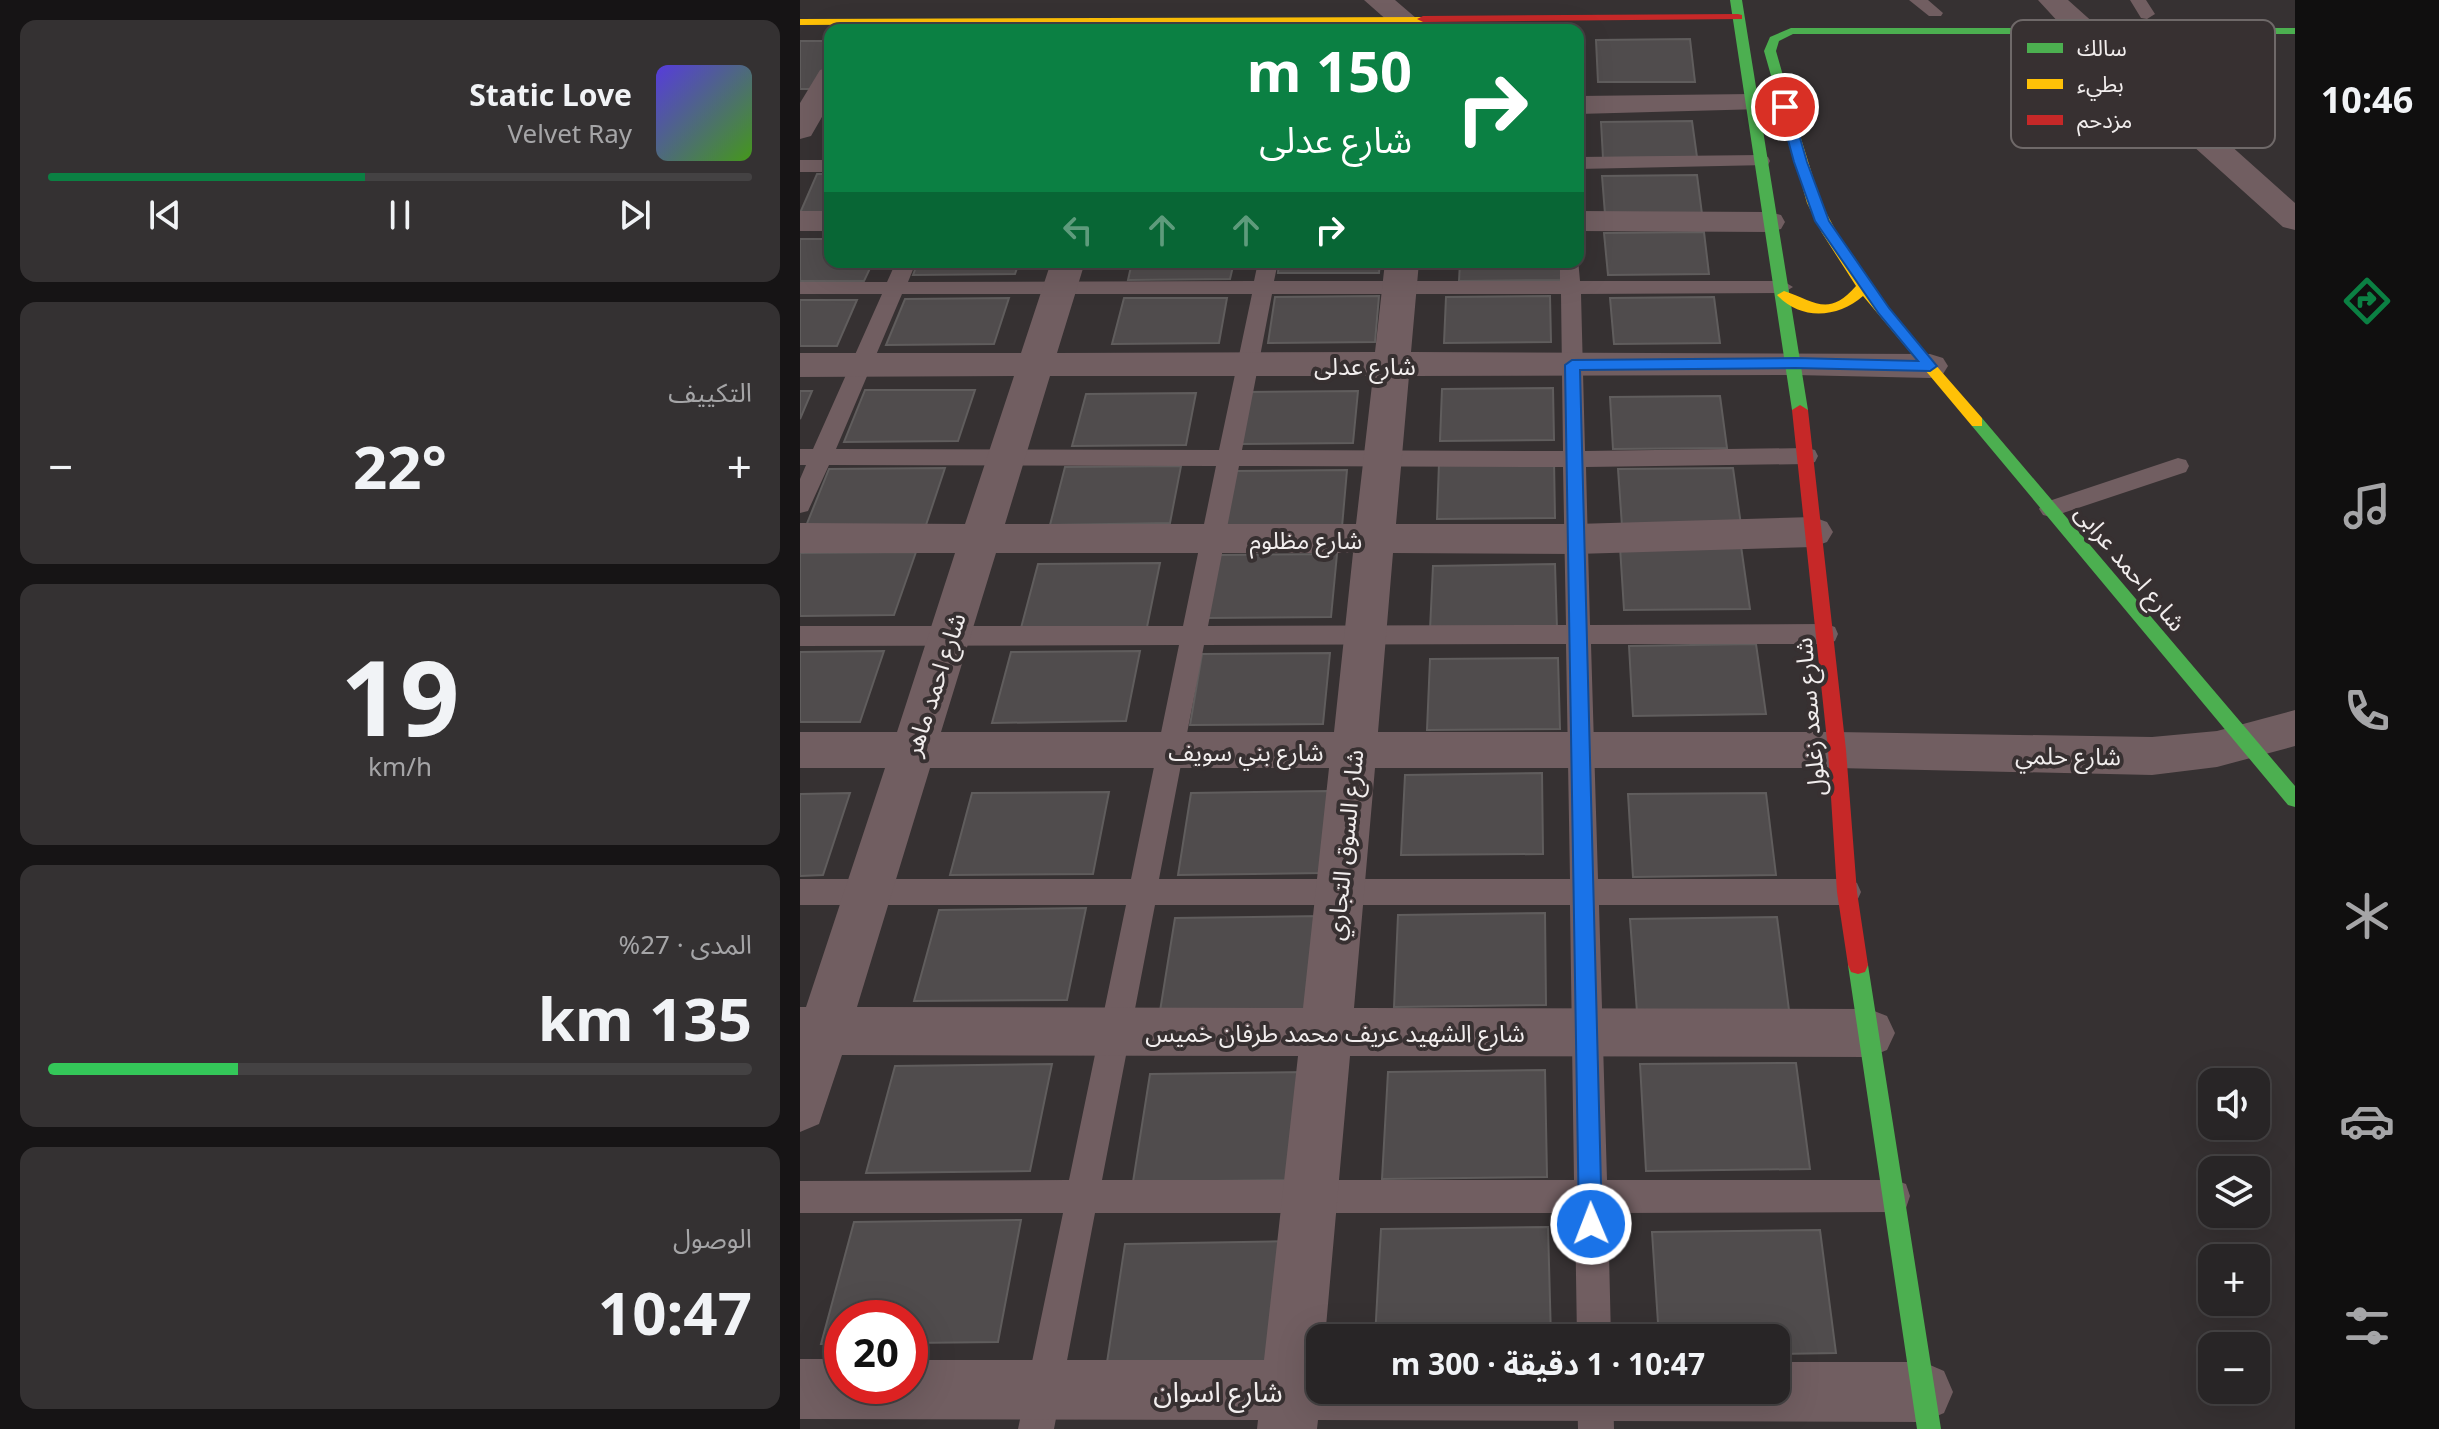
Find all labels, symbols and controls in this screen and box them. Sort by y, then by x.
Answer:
legend [2011,20,2275,148]
text: 150 m [1247,32,1412,108]
text: سالك [2077,32,2127,62]
icon: right [1440,56,1544,160]
text: بطيء [2077,68,2124,101]
pin [1751,73,1819,141]
text: Static Love [469,74,632,115]
text: 10:46 [2321,75,2413,124]
icon: arrive [1763,85,1807,129]
text: مزدحم [2077,104,2132,137]
text: Velvet Ray [508,115,632,151]
text: شارع عدلى [1259,115,1412,164]
icon: previous [143,193,187,237]
icon: pause [378,193,422,237]
icon: next [613,193,657,237]
icon: left [1056,208,1100,252]
icon: ahead [1140,208,1184,252]
icon: ahead [1224,208,1268,252]
icon: right [1308,208,1352,252]
icon: directions [2339,273,2395,329]
street label: شارع عدلى [1314,349,1416,384]
text: التكييف [668,374,752,410]
text: 22° [353,425,447,507]
text: − [48,436,73,496]
text: + [727,436,752,496]
icon: music [2339,478,2395,534]
street label: شارع احمد عرابى [2067,496,2194,639]
street label: شارع مظلوم [1250,523,1362,559]
street label: شارع احمد ماهر [895,608,975,761]
text: 19 [341,625,460,766]
street label: شارع سعد زغلول [1786,636,1834,798]
icon: phone [2339,683,2395,739]
street label: شارع بني سويف [1168,735,1324,771]
street label: شارع حلمي [2015,738,2121,776]
text: km/h [368,748,432,784]
street label: شارع السوق التجاري [1318,748,1374,942]
icon: climate [2339,888,2395,944]
text: المدى · 27% [619,926,752,962]
text: 135 km [538,977,752,1059]
street label: شارع الشهيد عريف محمد طرفان خميس [1145,1016,1525,1051]
map controls [2198,1068,2270,1404]
button: sound [2198,1068,2270,1140]
icon: car [2339,1093,2395,1149]
button: layers [2198,1156,2270,1228]
position arrow [1549,1182,1633,1266]
text: الوصول [673,1220,752,1256]
button: + [2198,1244,2270,1316]
text: 10:47 [598,1271,752,1353]
icon: filters [2339,1298,2395,1354]
speed limit sign: 20 [824,1300,928,1404]
button: − [2198,1332,2270,1404]
text: 10:47 · 1 دقيقة · 300 m [1391,1343,1705,1384]
street label: شارع اسوان [1153,1372,1283,1413]

